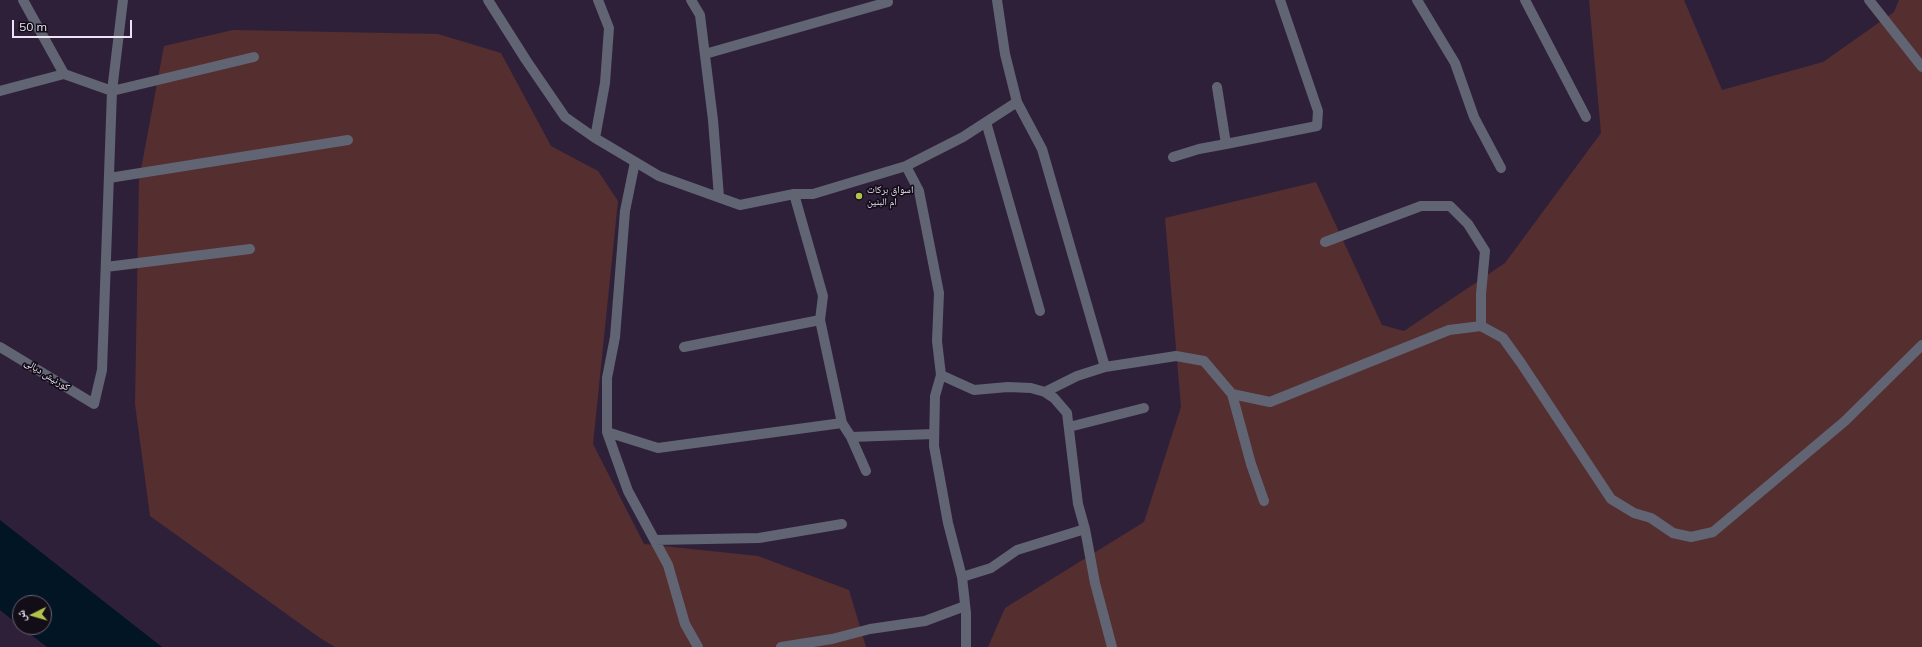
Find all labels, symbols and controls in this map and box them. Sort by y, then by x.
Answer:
scale bar [14,12,134,38]
text: 50 m [19,19,47,34]
place label: اسواق بركات ام البنين [867,184,913,208]
marker: اسواق بركات ام البنين [854,191,864,201]
street label: كورنيش ديالى [22,356,72,394]
north arrow [12,595,52,635]
text: ش [14,610,29,622]

